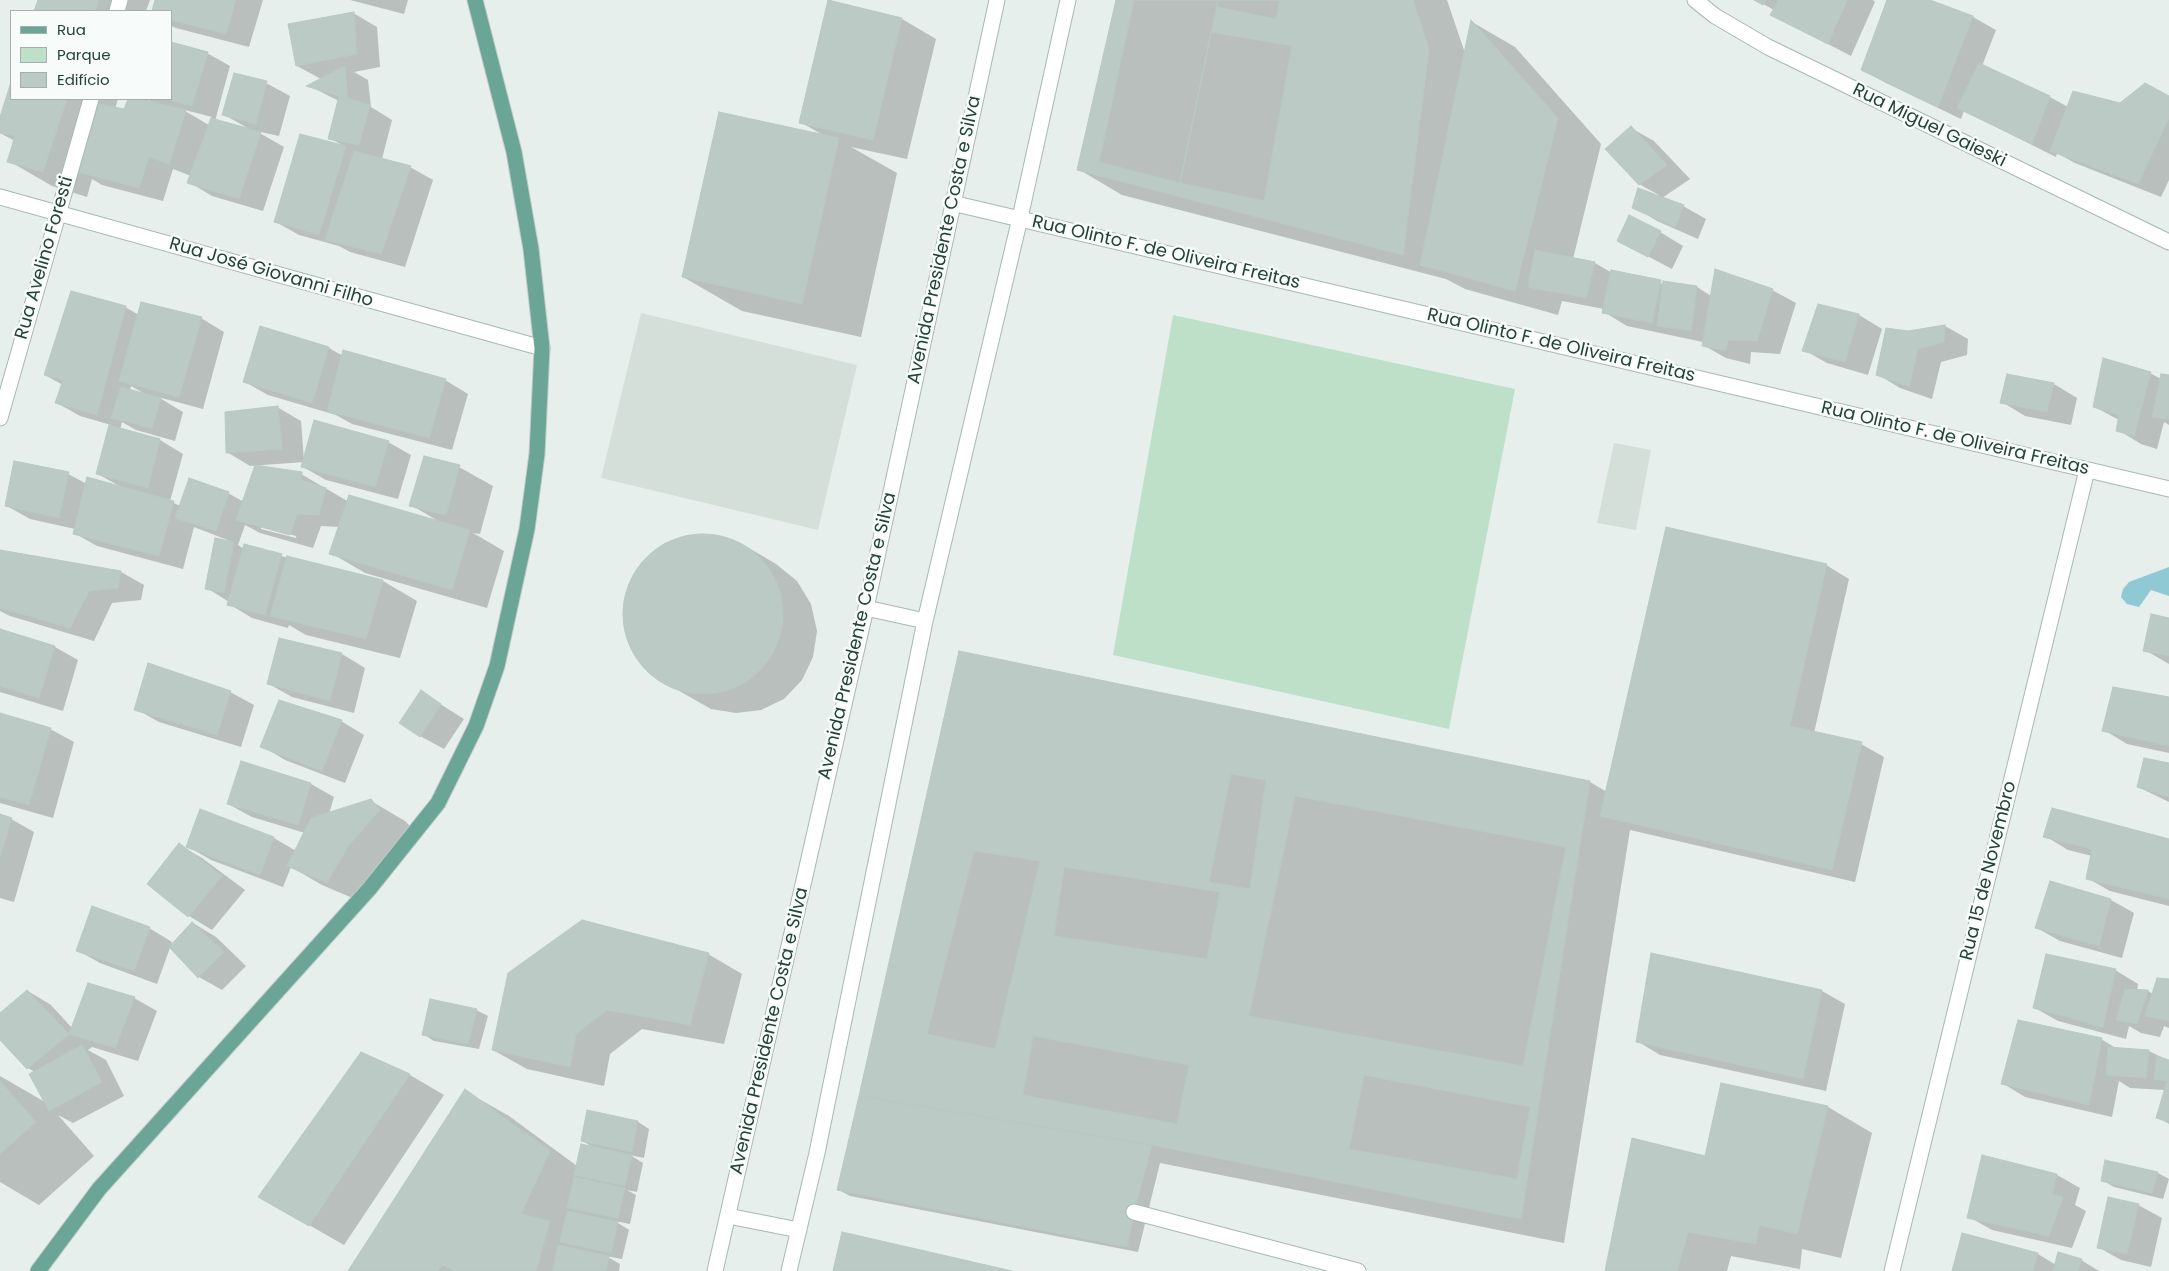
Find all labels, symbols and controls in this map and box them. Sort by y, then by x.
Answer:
legend [10,10,172,100]
text: Rua [57,19,86,40]
text: Parque [57,44,110,65]
text: Edifício [57,69,110,90]
street label: Rua Miguel Gaieski [1849,79,2009,173]
street label: Avenida Presidente Costa e Silva [904,94,986,386]
street label: Rua Avelino Foresti [11,174,79,342]
street label: Rua Olinto F. de Oliveira Freitas [1030,212,1302,294]
street label: Rua José Giovanni Filho [166,233,376,313]
street label: Rua Olinto F. de Oliveira Freitas [1425,305,1697,387]
street label: Rua Olinto F. de Oliveira Freitas [1819,398,2091,480]
street label: Avenida Presidente Costa e Silva [814,490,902,782]
street label: Rua 15 de Novembro [1956,779,2022,963]
street label: Avenida Presidente Costa e Silva [726,885,814,1177]

